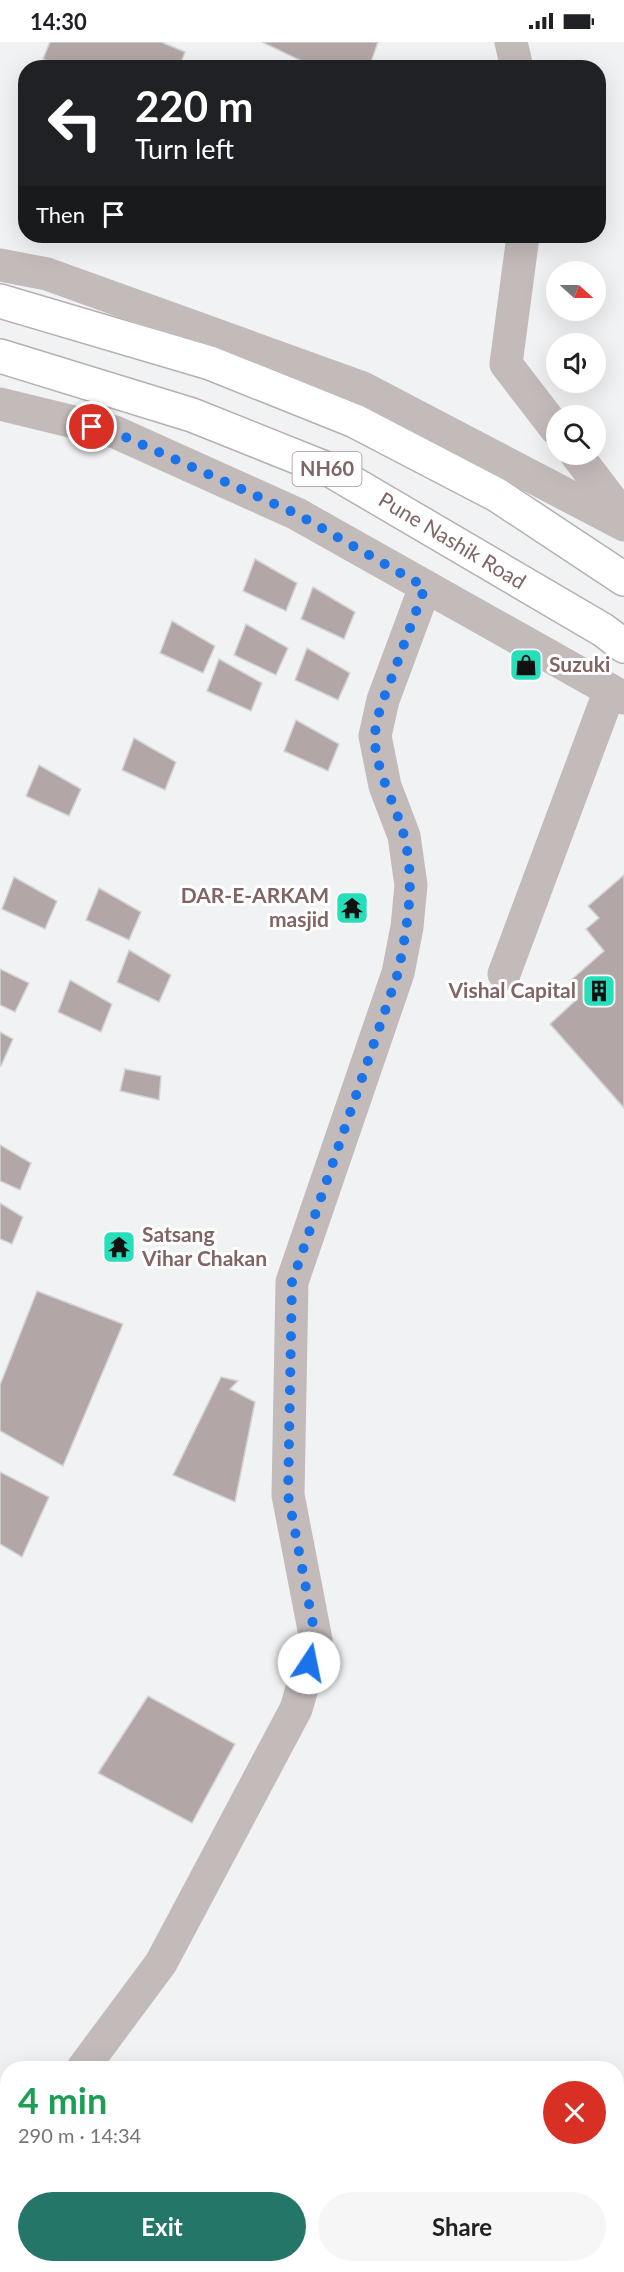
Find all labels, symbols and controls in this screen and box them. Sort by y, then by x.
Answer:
text: 14:30 [30,8,87,35]
text: 220 m [135,81,253,131]
icon: left [36,84,114,162]
text: Turn left [135,132,234,165]
icon: arrive [97,198,130,231]
text: Then [36,201,85,228]
north arrow [546,261,606,321]
map controls [546,261,606,465]
button: sound [546,333,606,393]
pin [66,401,117,452]
button: search [546,405,606,465]
icon: arrive [75,410,108,443]
road number: NH60 [292,452,362,486]
street label: Pune Nashik Road [375,486,531,593]
shop icon: Suzuki [508,647,544,683]
place label: Suzuki [549,651,610,676]
place label: DAR-E-ARKAM masjid [181,882,329,931]
temple icon: DAR-E-ARKAM masjid [334,890,370,926]
building icon: Vishal Capital [581,973,617,1009]
place label: Vishal Capital [448,977,576,1002]
place label: Satsang Vihar Chakan [141,1221,267,1270]
temple icon: Satsang Vihar Chakan [101,1229,137,1265]
position arrow [277,1631,341,1695]
text: 4 min [18,2078,107,2122]
button: close [543,2081,606,2144]
text: 290 m · 14:34 [18,2123,141,2147]
button: Exit [18,2192,306,2261]
button: Share [318,2192,606,2261]

